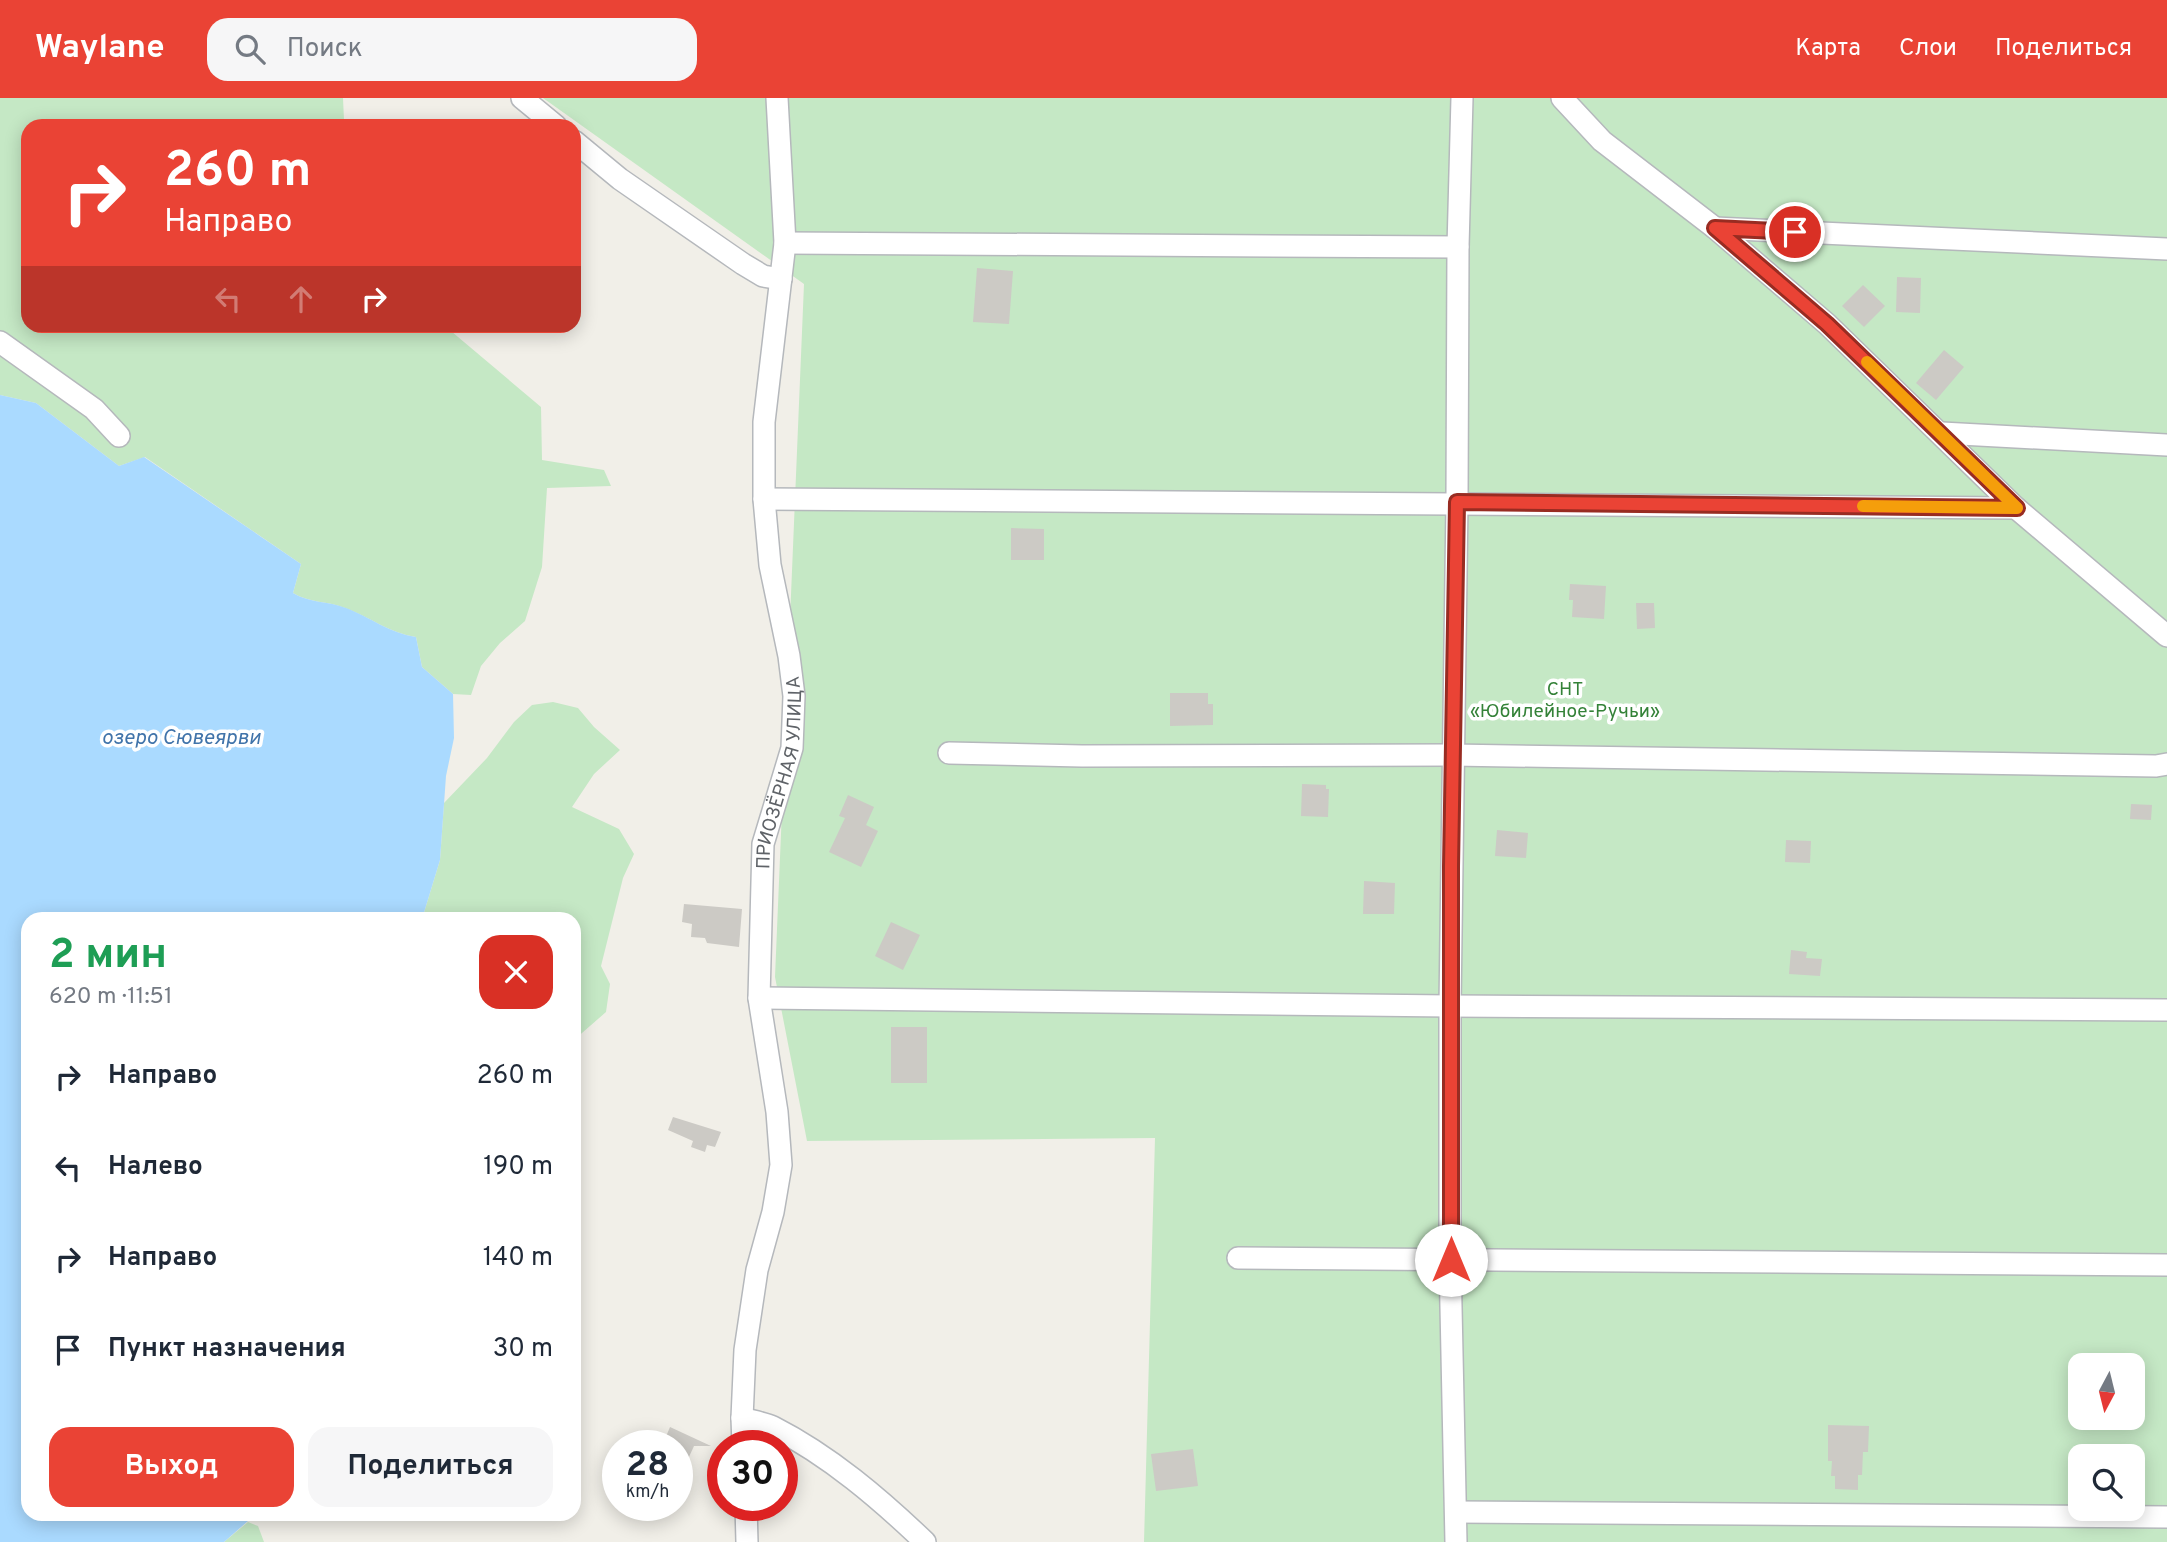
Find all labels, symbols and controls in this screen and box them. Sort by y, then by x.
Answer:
search box [207,18,697,81]
text: Waylane [35,28,165,70]
icon: search [231,30,269,68]
text: Поиск [287,33,363,66]
text: Карта [1795,34,1861,64]
text: Слои [1899,34,1957,64]
text: Поделиться [1995,34,2132,64]
text: 260 m [164,142,311,204]
icon: right [49,147,140,238]
pin [1765,202,1825,262]
text: Направо [164,203,292,243]
icon: arrive [1776,213,1814,251]
icon: left [209,280,247,318]
icon: ahead [282,280,320,318]
icon: right [355,280,393,318]
street label: ПРИОЗЁРНАЯ УЛИЦА [752,675,808,869]
park label: СНТ «Юбилейное-Ручьи» [1470,678,1660,724]
water label: озеро Сювеярви [102,725,261,752]
text: 2 мин [49,930,167,983]
button: close [479,935,553,1009]
text: 620 m · 11:51 [49,983,172,1012]
icon: right [49,1058,87,1096]
text: Направо [108,1060,217,1093]
text: 260 m [477,1060,553,1093]
icon: left [49,1149,87,1187]
text: Налево [108,1151,203,1184]
text: 190 m [483,1151,553,1184]
position arrow [1414,1223,1488,1297]
icon: right [49,1240,87,1278]
text: Направо [108,1242,217,1275]
text: 140 m [483,1242,553,1275]
icon: arrive [49,1331,87,1369]
text: Пункт назначения [108,1333,346,1366]
text: 30 m [493,1333,553,1366]
north arrow [2068,1353,2146,1430]
map controls [2068,1353,2145,1521]
button: Выход [49,1427,294,1507]
button: Поделиться [308,1427,553,1507]
speed limit sign: 30 [707,1430,798,1521]
text: 28 [626,1444,669,1488]
button: search [2068,1444,2145,1521]
text: km/h [626,1481,669,1504]

